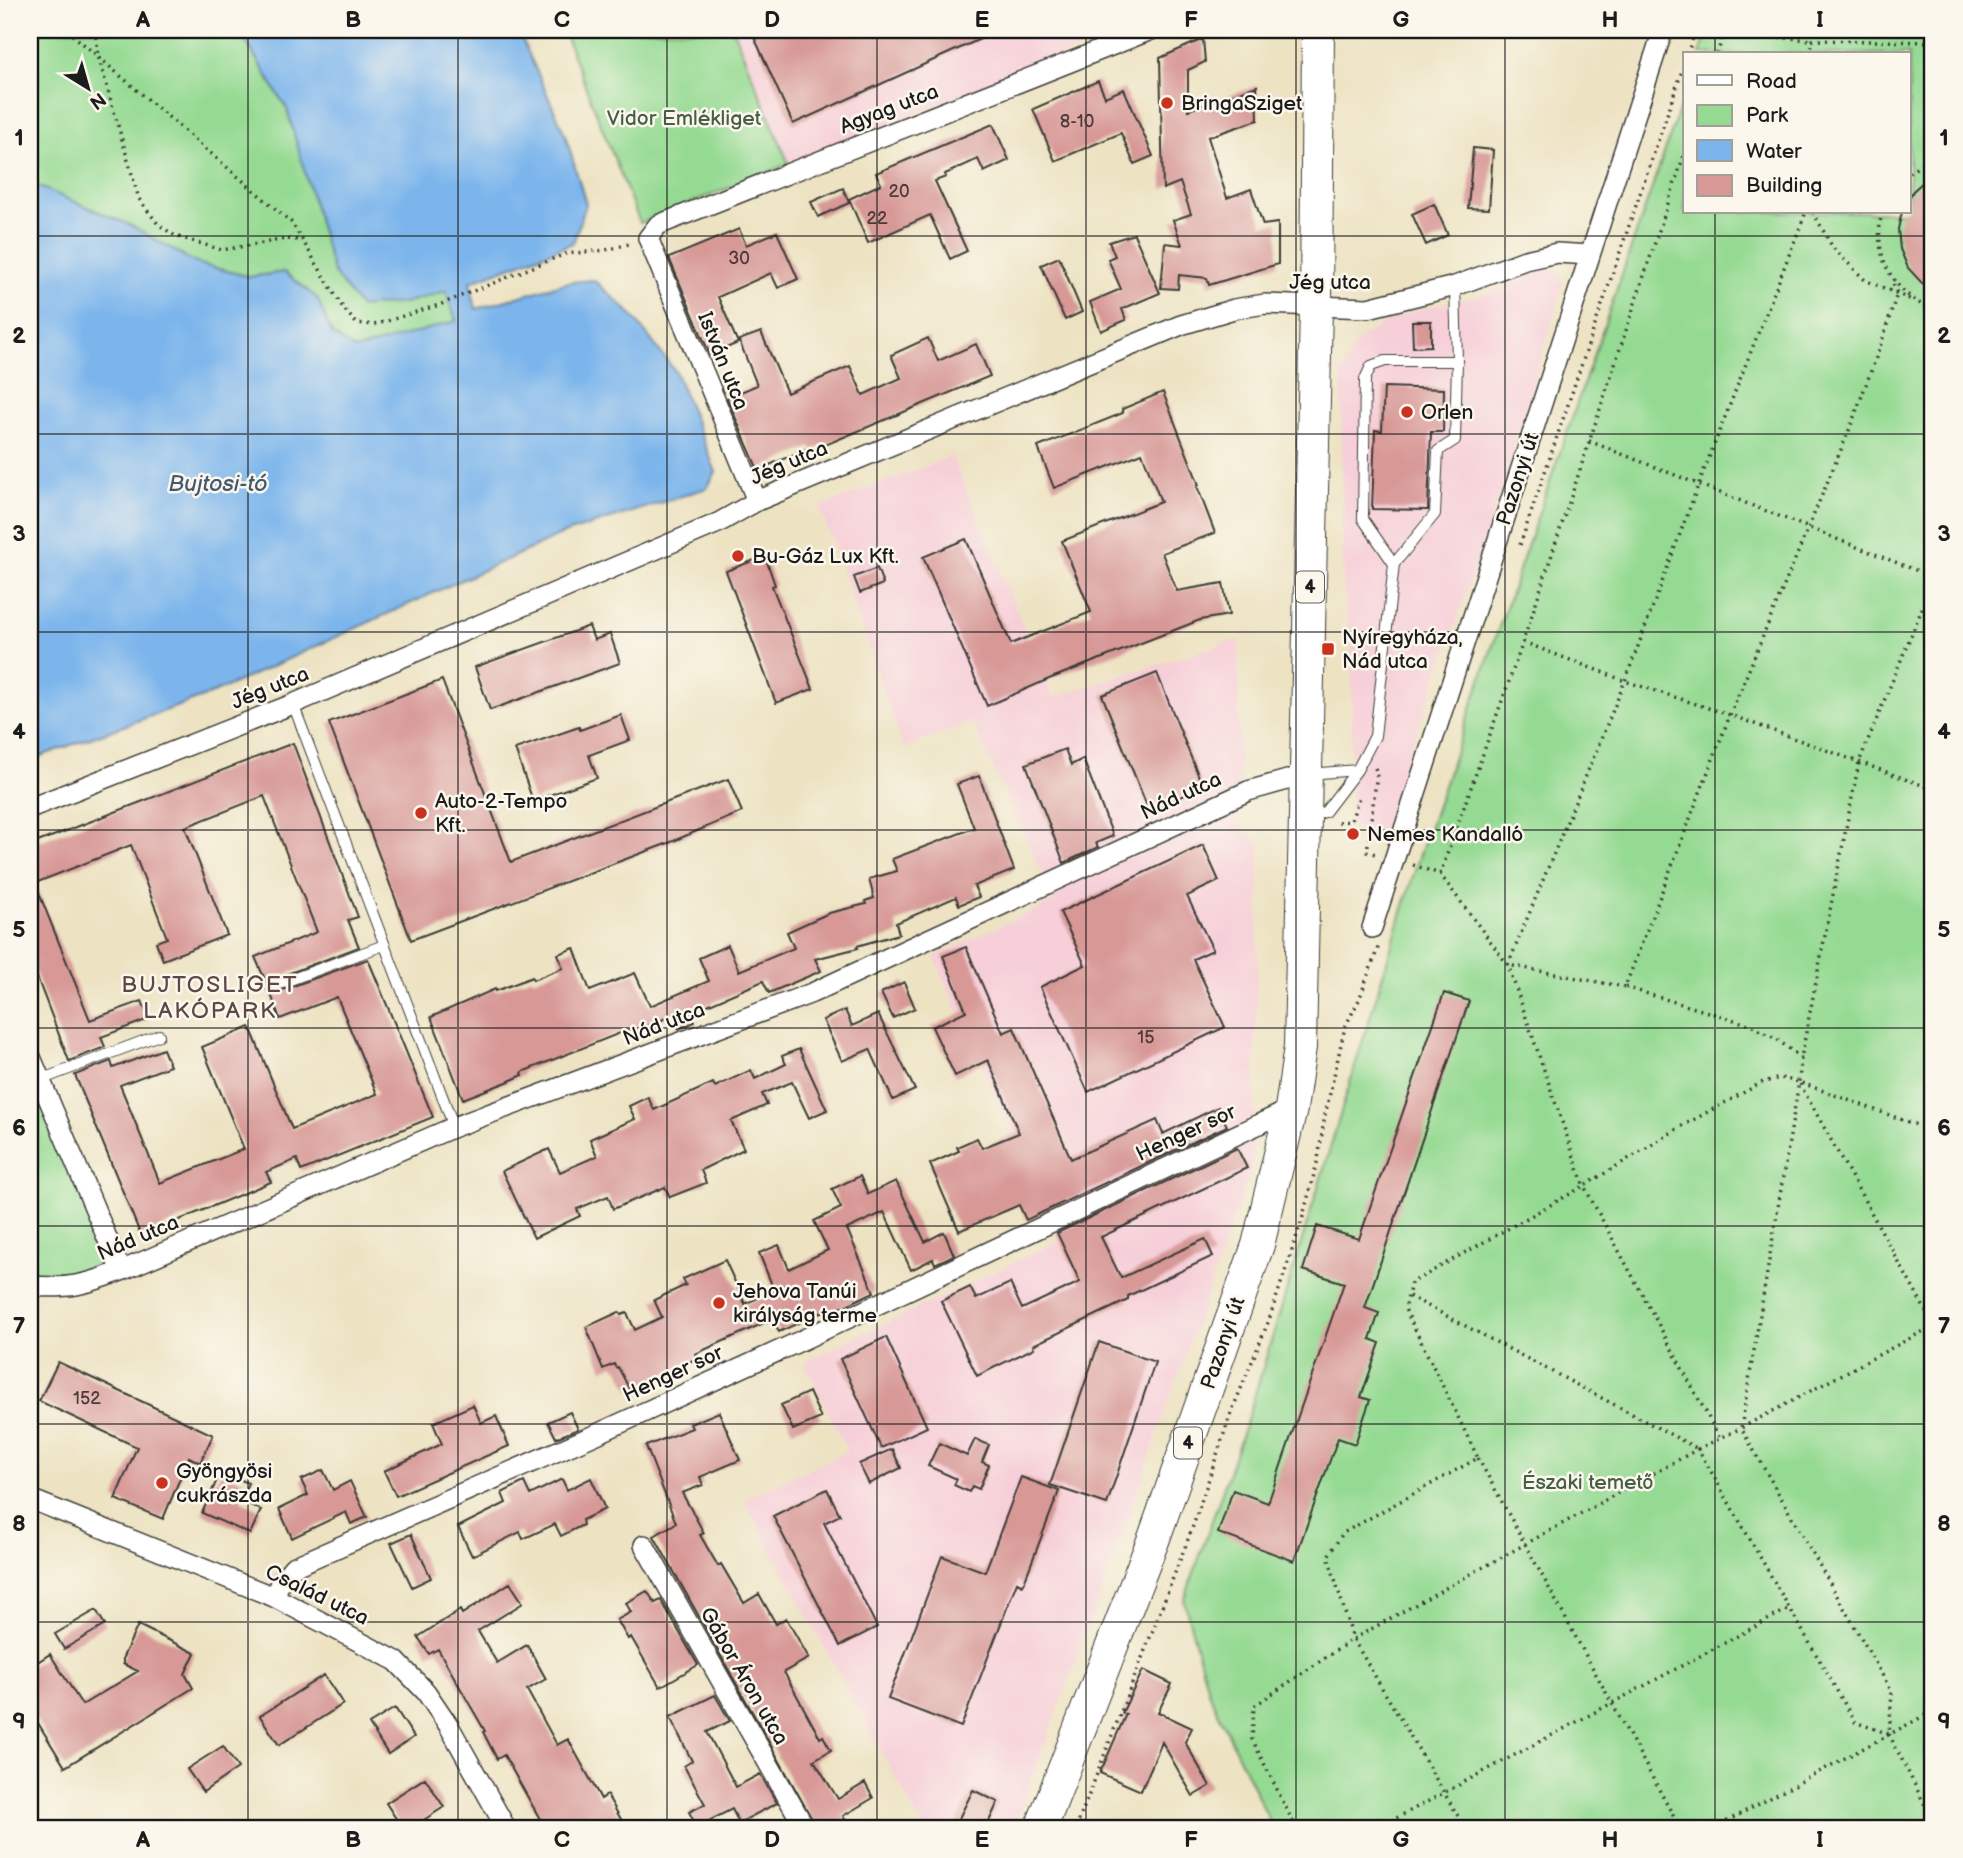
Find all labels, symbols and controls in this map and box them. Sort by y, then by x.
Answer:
text: A [135,6,151,34]
text: B [345,6,361,34]
text: C [554,6,570,34]
text: D [764,6,780,34]
text: E [975,6,990,34]
text: F [1184,6,1198,34]
text: G [1393,6,1410,34]
text: H [1601,6,1619,34]
text: I [1816,6,1824,34]
north arrow [52,52,122,122]
legend [1683,52,1910,214]
text: Road [1746,69,1797,94]
street label: Agyag utca [836,79,942,139]
text: N [85,87,110,114]
place label: BringaSziget [1181,91,1303,116]
marker: BringaSziget [1159,95,1175,111]
text: Park [1746,103,1789,128]
park label: Vidor Emlékliget [607,106,762,131]
house number: 8-10 [1060,111,1094,132]
text: 1 [14,124,24,152]
text: 1 [1939,124,1949,152]
text: Water [1746,139,1802,164]
text: Building [1746,173,1822,198]
house number: 20 [888,181,910,202]
house number: 22 [866,208,888,229]
house number: 30 [728,248,750,269]
street label: Jég utca [1289,270,1371,295]
street label: István utca [692,308,754,414]
text: 2 [12,322,26,350]
text: 2 [1937,322,1951,350]
place label: Orlen [1421,400,1473,425]
marker: Orlen [1399,404,1415,420]
street label: Pazonyi út [1491,429,1545,528]
street label: Jég utca [747,436,831,490]
water label: Bujtosi-tó [168,470,268,498]
text: 3 [12,520,26,548]
text: 3 [1937,520,1951,548]
place label: Bu-Gáz Lux Kft. [752,544,899,569]
marker: Bu-Gáz Lux Kft. [730,548,746,564]
road number: 4 [1296,572,1324,602]
place label: Nyíregyháza, Nád utca [1342,625,1462,674]
marker: Nyíregyháza, Nád utca [1320,641,1336,657]
street label: Jég utca [228,661,312,715]
text: 4 [12,718,26,746]
text: 4 [1937,718,1951,746]
street label: Nád utca [1137,767,1225,825]
place label: Auto-2-Tempo Kft. [435,789,568,838]
marker: Auto-2-Tempo Kft. [413,805,429,821]
place label: Nemes Kandalló [1367,822,1523,847]
marker: Nemes Kandalló [1345,826,1361,842]
text: 5 [12,916,26,944]
text: 5 [1937,916,1951,944]
district label: BUJTOSLIGET LAKÓPARK [121,971,299,1025]
street label: Nád utca [619,997,709,1051]
house number: 15 [1137,1027,1155,1048]
street label: Henger sor [1132,1099,1240,1167]
text: 6 [12,1114,26,1142]
text: 6 [1937,1114,1951,1142]
street label: Nád utca [94,1210,182,1266]
place label: Jehova Tanúi királyság terme [733,1279,877,1328]
street label: Pazonyi út [1196,1293,1251,1392]
marker: Jehova Tanúi királyság terme [711,1295,727,1311]
text: 7 [13,1312,26,1340]
text: 7 [1938,1312,1951,1340]
street label: Henger sor [619,1340,727,1408]
house number: 152 [73,1388,101,1409]
road number: 4 [1174,1428,1202,1458]
place label: Gyöngyösi cukrászda [176,1459,273,1508]
park label: Északi temető [1522,1470,1654,1495]
marker: Gyöngyösi cukrászda [154,1475,170,1491]
text: 8 [12,1510,26,1538]
text: 8 [1937,1510,1951,1538]
street label: Család utca [261,1559,373,1631]
street label: Gábor Áron utca [694,1603,794,1749]
text: 9 [12,1708,26,1736]
text: 9 [1937,1708,1951,1736]
text: A [135,1826,151,1854]
text: B [345,1826,361,1854]
text: C [554,1826,570,1854]
text: D [764,1826,780,1854]
text: E [975,1826,990,1854]
text: F [1184,1826,1198,1854]
text: G [1393,1826,1410,1854]
text: H [1601,1826,1619,1854]
text: I [1816,1826,1824,1854]

